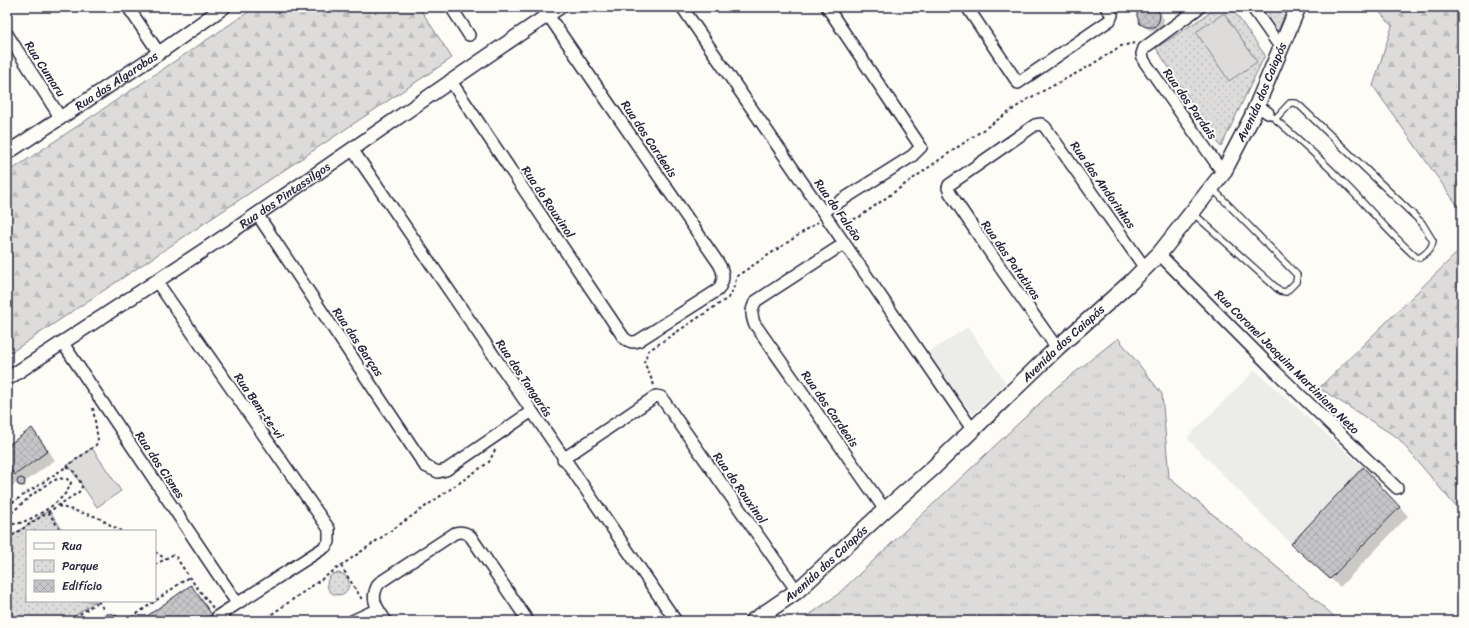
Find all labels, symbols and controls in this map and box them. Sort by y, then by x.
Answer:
street label: Rua Cumaru [19,36,72,102]
street label: Avenida dos Caiapós [1230,38,1293,147]
street label: Rua das Algarobas [70,45,163,117]
street label: Rua dos Pardais [1157,64,1223,145]
street label: Rua dos Cardeais [615,96,683,183]
street label: Rua das Andorinhas [1064,136,1142,234]
street label: Rua dos Pintassilgos [235,156,335,234]
street label: Rua do Rouxinol [516,161,581,243]
street label: Rua do Falcão [808,174,868,246]
street label: Rua das Patativas [975,216,1047,304]
street label: Rua Coronel Joaquim Martiniano Neto [1209,284,1365,440]
street label: Avenida dos Caiapós [1016,299,1110,388]
street label: Rua das Garças [327,303,390,382]
street label: Rua dos Tangarás [490,335,558,421]
street label: Rua dos Cardeais [795,366,865,452]
street label: Rua Bem-te-vi [228,368,290,444]
street label: Rua dos Cisnes [129,427,191,504]
street label: Rua do Rouxinol [707,447,773,529]
street label: Avenida dos Caiapós [779,519,873,608]
legend [26,530,156,602]
text: Rua [62,535,83,557]
text: Parque [62,555,99,577]
text: Edifício [62,575,102,597]

